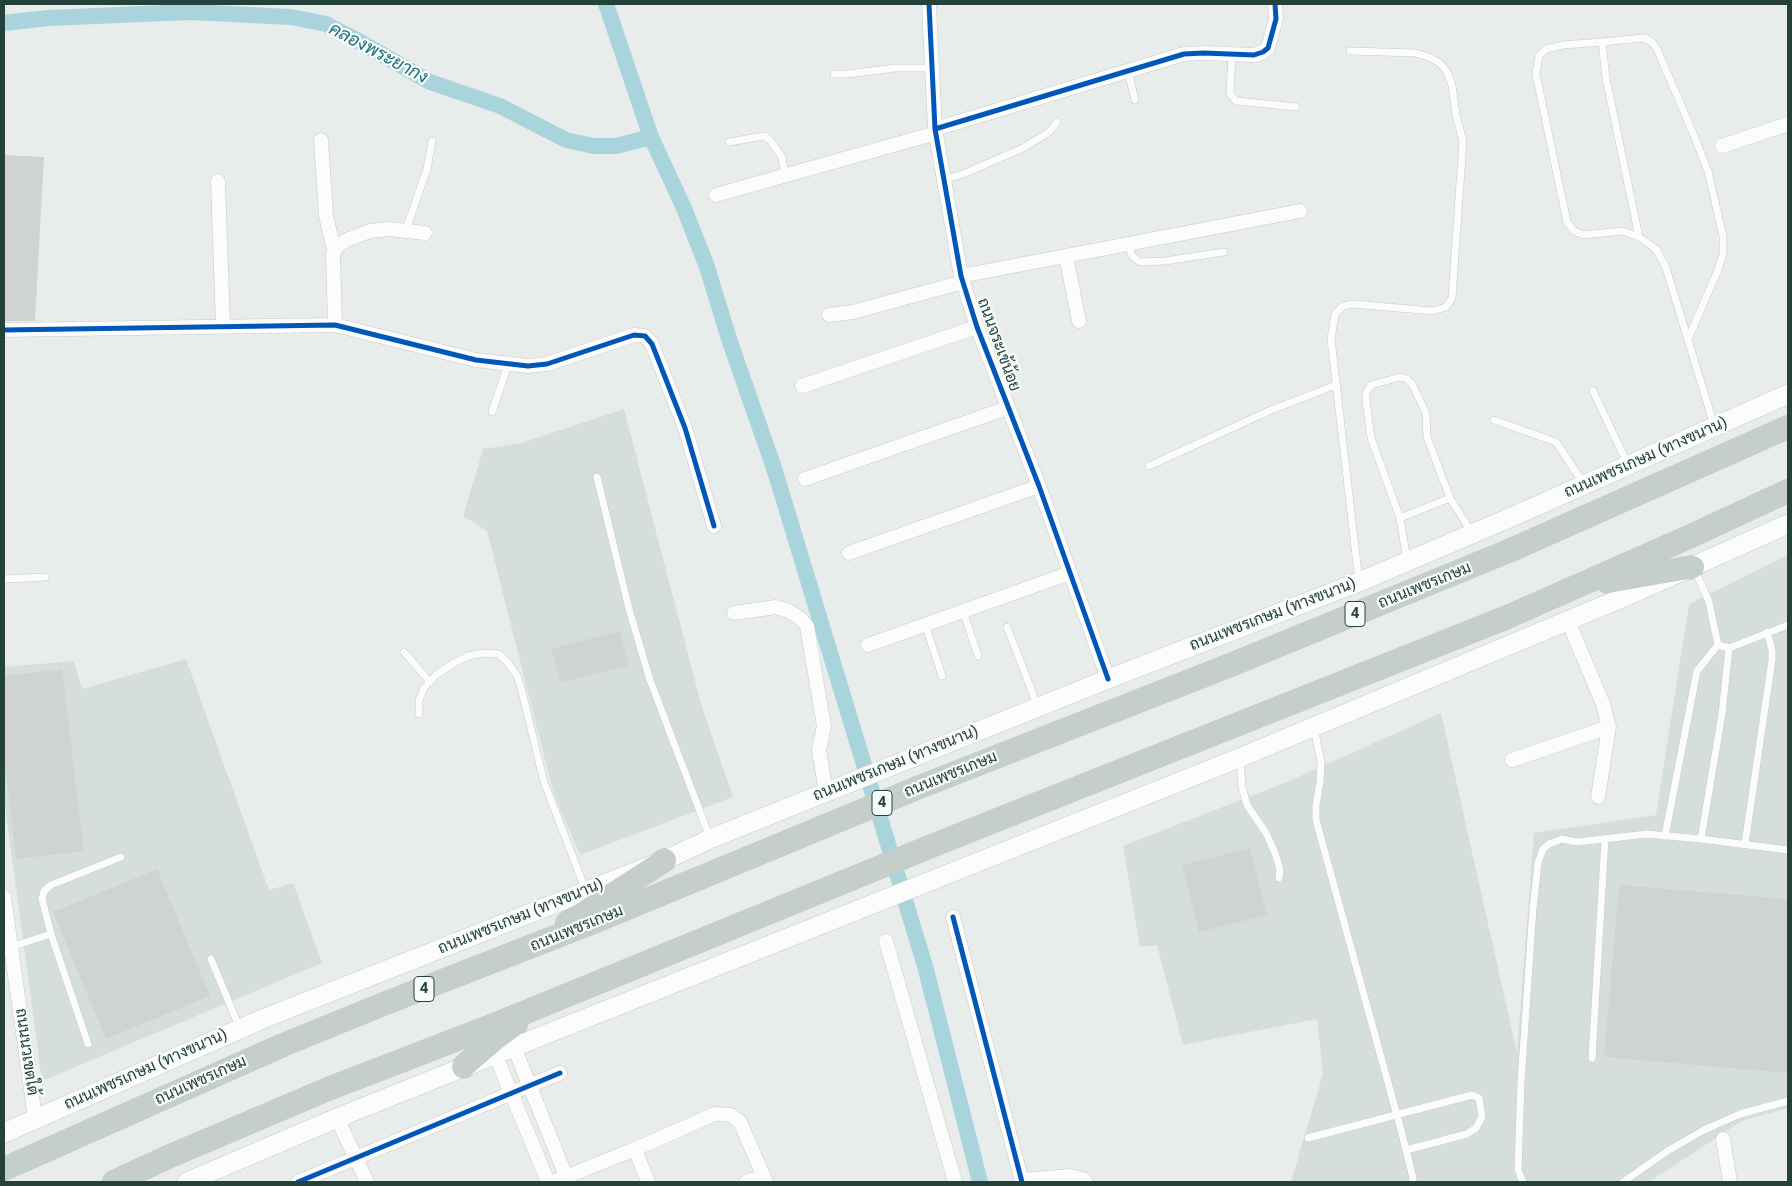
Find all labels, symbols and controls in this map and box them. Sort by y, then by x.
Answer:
water label: คลองพระยากง [325,19,431,89]
street label: ถนนจระเข้น้อย [972,296,1024,394]
street label: ถนนเพชรเกษม (ทางขนาน) [1561,413,1731,503]
street label: ถนนเพชรเกษม [1376,559,1474,613]
street label: ถนนเพชรเกษม (ทางขนาน) [1187,574,1359,656]
road number: 4 [1345,602,1365,626]
street label: ถนนเพชรเกษม (ทางขนาน) [811,722,981,806]
street label: ถนนเพชรเกษม [902,748,1000,802]
road number: 4 [872,790,892,816]
street label: ถนนเพชรเกษม (ทางขนาน) [436,875,606,959]
street label: ถนนเพชรเกษม [528,902,626,956]
road number: 4 [414,976,434,1002]
street label: ถนนนวเขตใต้ [10,1007,42,1097]
street label: ถนนเพชรเกษม (ทางขนาน) [61,1025,231,1115]
street label: ถนนเพชรเกษม [152,1052,250,1110]

